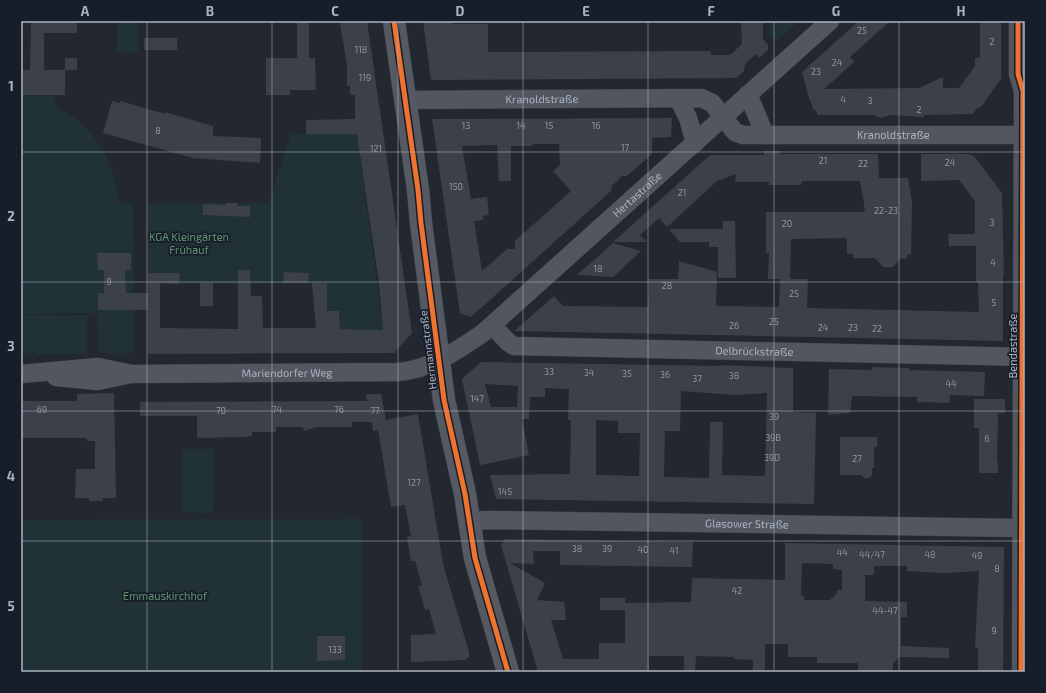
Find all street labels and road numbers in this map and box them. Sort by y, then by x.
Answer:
street label: Kranoldstraße [506,92,579,105]
street label: Kranoldstraße [857,128,930,141]
street label: Hertastraße [610,169,664,219]
street label: Hermannstraße [416,310,439,390]
street label: Bendastraße [1006,313,1019,379]
street label: Delbrückstraße [715,343,794,358]
street label: Mariendorfer Weg [241,365,333,379]
street label: Glasower Straße [705,516,789,530]

